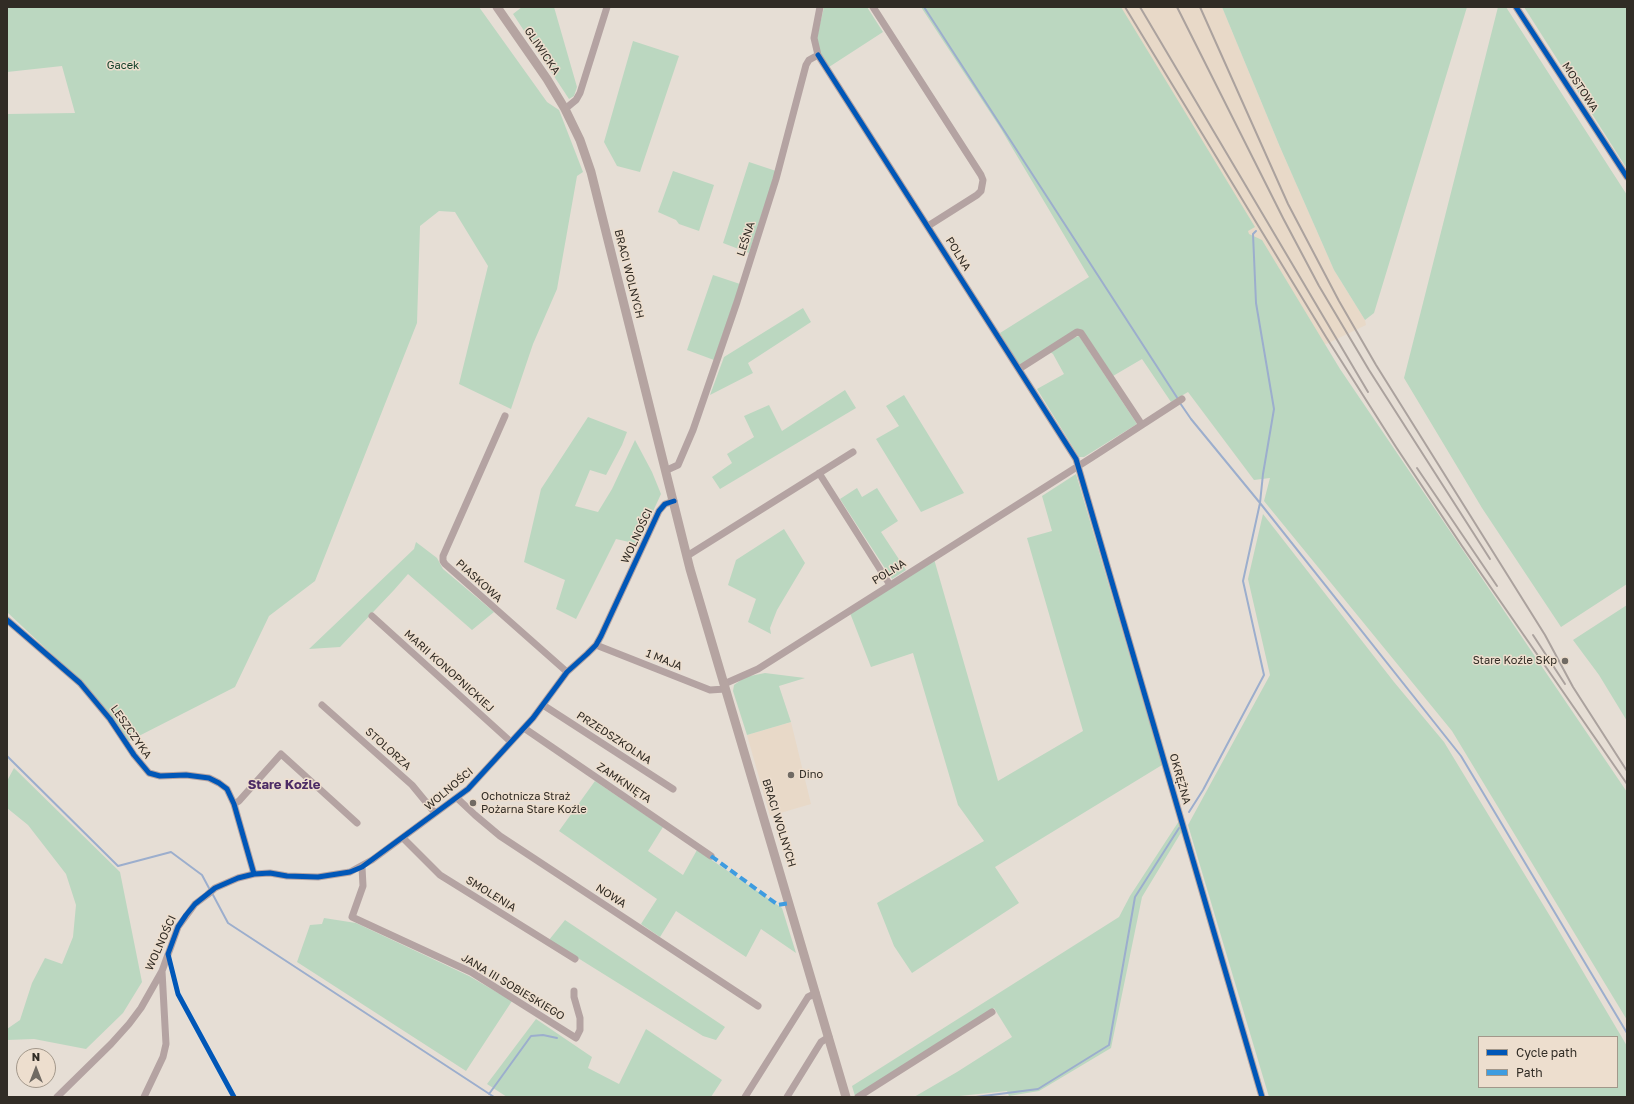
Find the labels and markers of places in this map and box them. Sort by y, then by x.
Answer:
place label: Stare Koźle SKp [1473,654,1557,668]
marker: Stare Koźle SKp [1560,656,1570,666]
place label: Dino [799,768,823,782]
marker: Dino [786,770,796,780]
place label: Ochotnicza Straż Pożarna Stare Koźle [481,790,587,816]
marker: Ochotnicza Straż Pożarna Stare Koźle [468,798,478,808]

